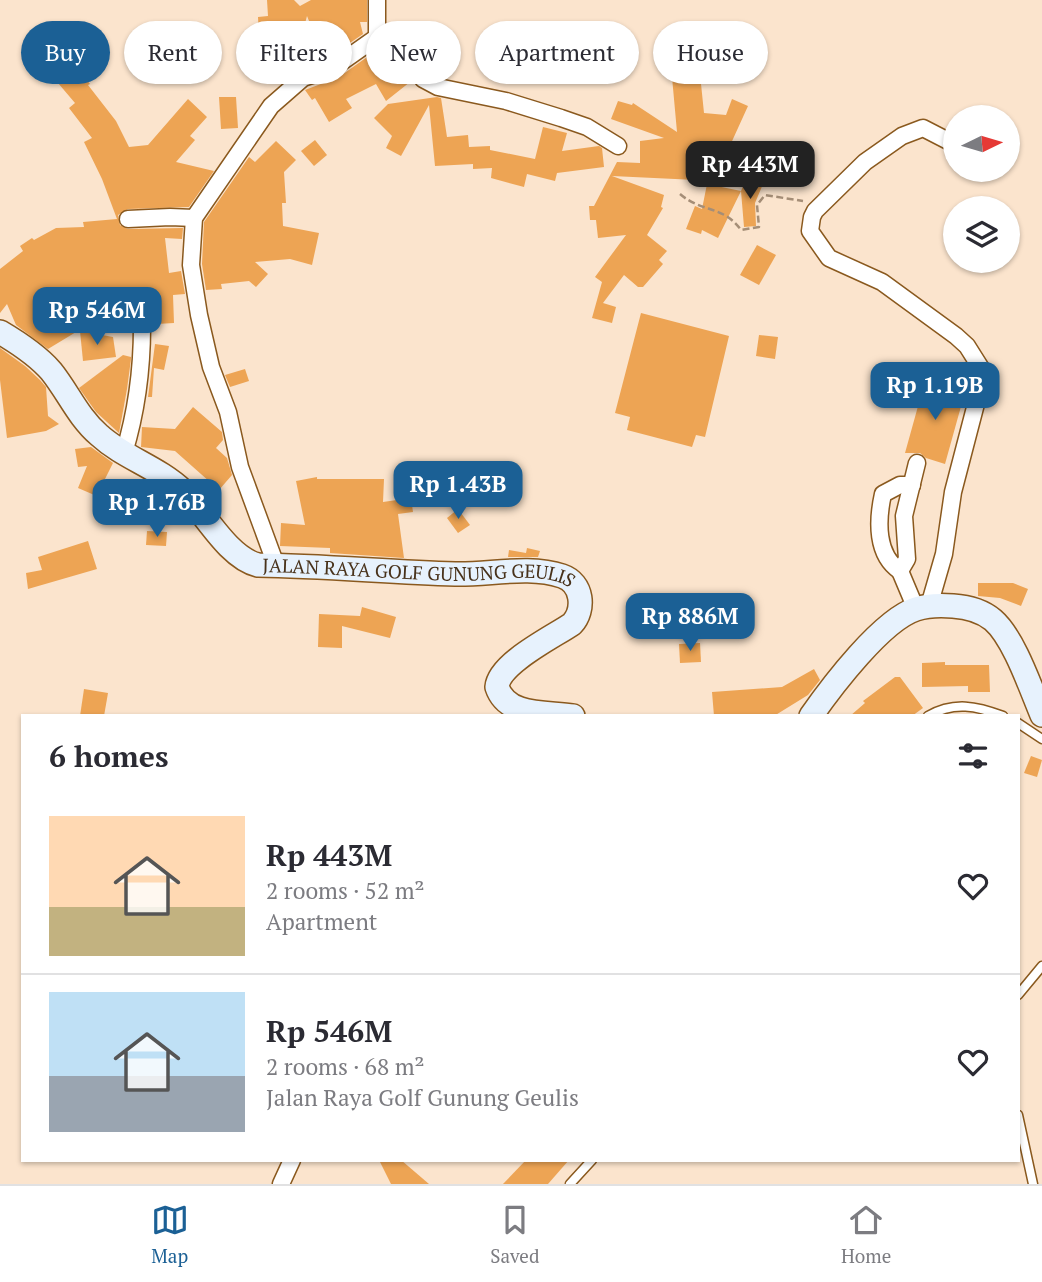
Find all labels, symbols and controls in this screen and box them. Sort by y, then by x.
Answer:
chip: Buy [21,21,110,84]
chip: Rent [124,21,222,84]
chip: Filters [236,21,352,84]
chip: New [366,21,461,84]
chip: Apartment [475,21,639,84]
chip: House [653,21,768,84]
north arrow [943,105,1020,182]
map controls [943,105,1020,273]
pin: Rp 443M [685,142,815,201]
text: Rp 443M [702,148,798,179]
button: layers [943,196,1020,273]
pin: Rp 546M [32,288,162,347]
text: Rp 546M [49,294,145,325]
pin: Rp 1.19B [863,362,1007,422]
text: Rp 1.19B [887,369,983,400]
pin: Rp 1.43B [386,462,530,521]
text: Rp 1.43B [410,468,506,499]
pin: Rp 1.76B [85,480,229,539]
text: Rp 1.76B [109,486,205,517]
street label: JALAN RAYA GOLF GUNUNG GEULIS [262,552,581,592]
pin: Rp 886M [625,594,755,653]
text: Rp 886M [642,600,738,631]
text: 6 homes [49,736,168,776]
icon: filters [954,737,992,775]
text: Rp 443M [266,835,392,875]
icon: home [105,844,189,928]
icon: heart [954,867,992,905]
text: 2 rooms · 52 m² [266,875,425,906]
text: Apartment [266,906,377,937]
text: Rp 546M [266,1011,392,1051]
icon: home [105,1020,189,1104]
icon: heart [954,1043,992,1081]
text: 2 rooms · 68 m² [266,1051,425,1082]
text: Jalan Raya Golf Gunung Geulis [266,1082,579,1113]
tab: Map [151,1201,189,1268]
tab: Saved [490,1201,539,1268]
tab: Home [841,1201,891,1268]

